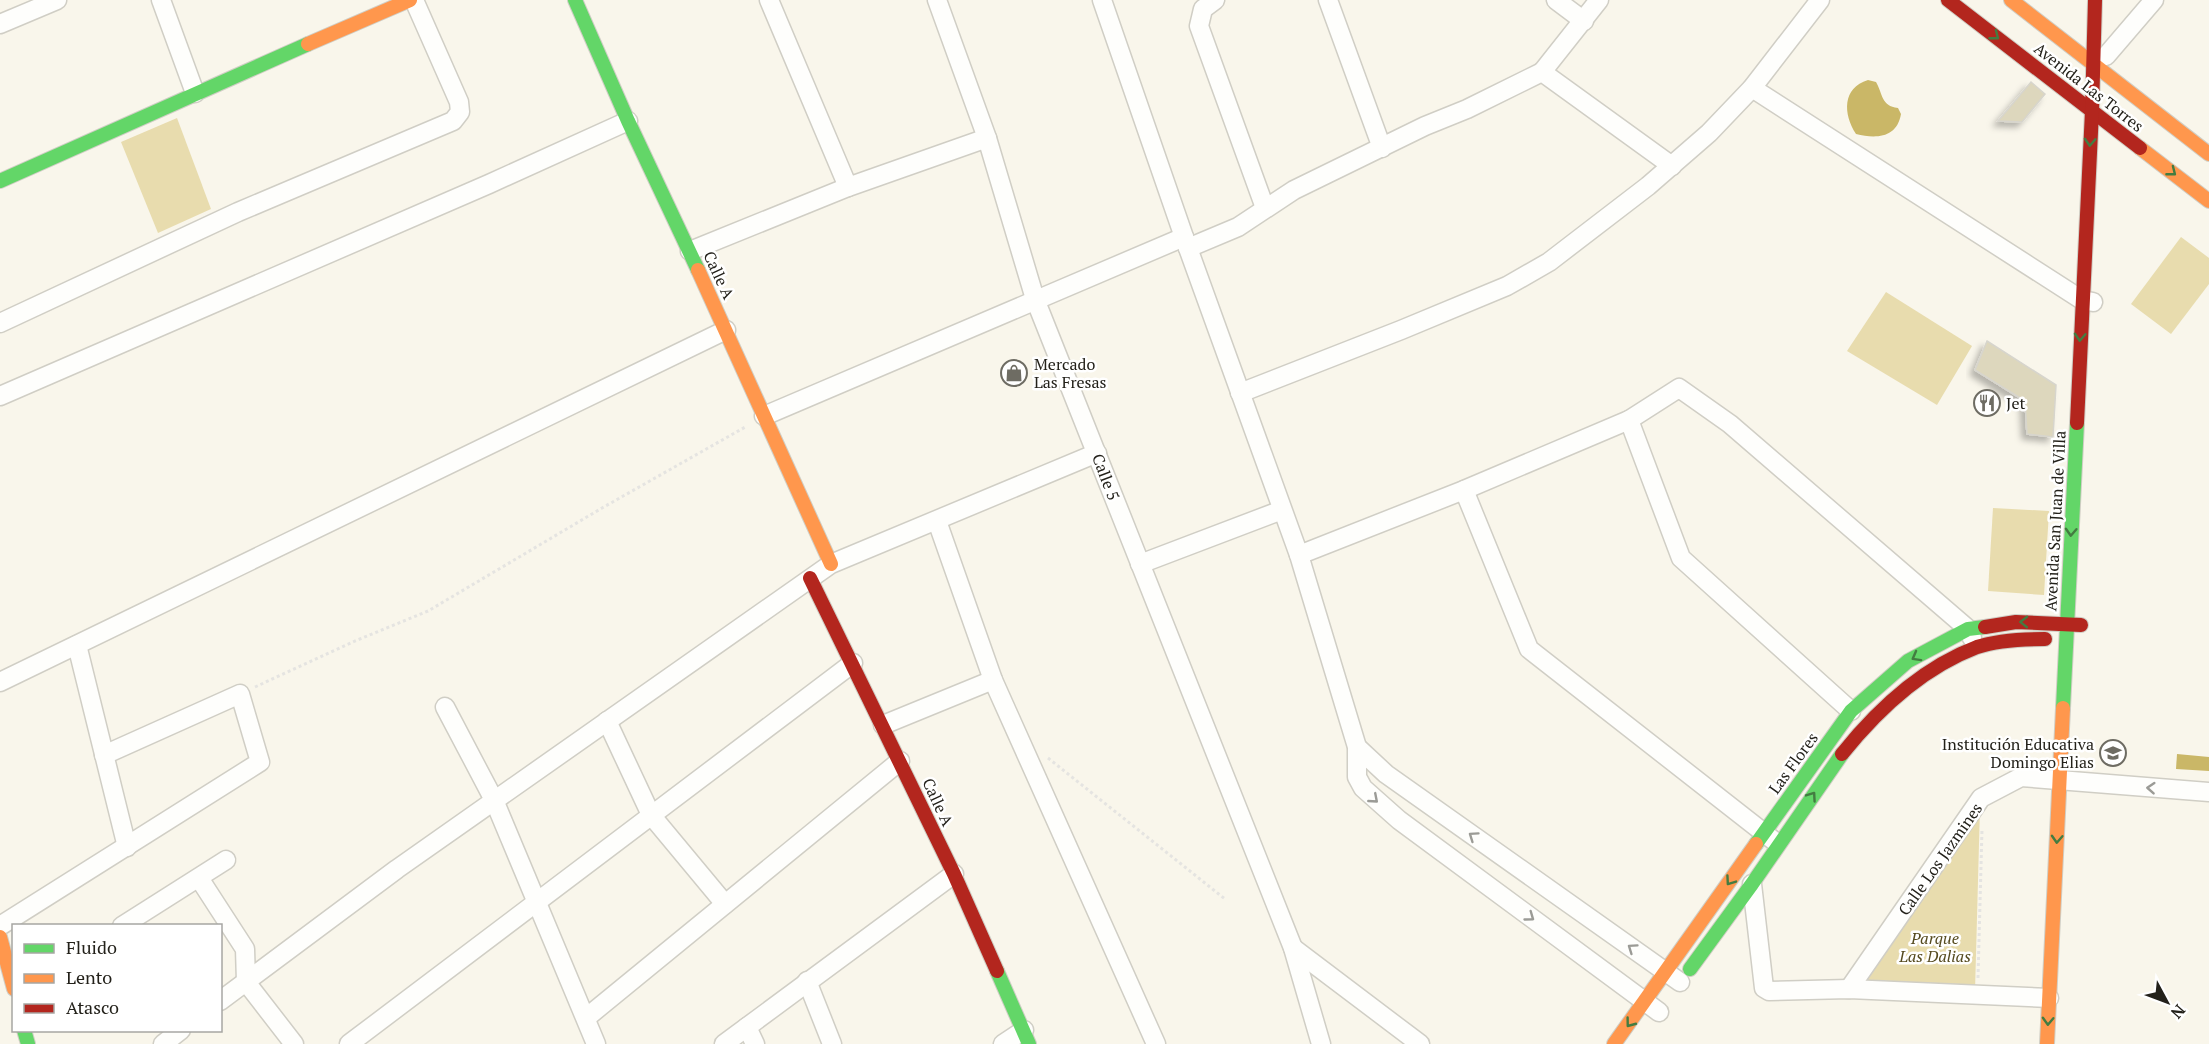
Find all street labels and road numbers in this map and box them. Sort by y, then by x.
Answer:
street label: Avenida Las Torres [2030,37,2148,137]
street label: Calle A [698,247,740,303]
street label: Avenida San Juan de Villa [2039,430,2071,612]
street label: Calle 5 [1087,450,1125,504]
street label: Las Flores [1763,728,1823,798]
street label: Calle A [917,774,959,830]
street label: Calle Los Jazmines [1893,798,1987,920]

